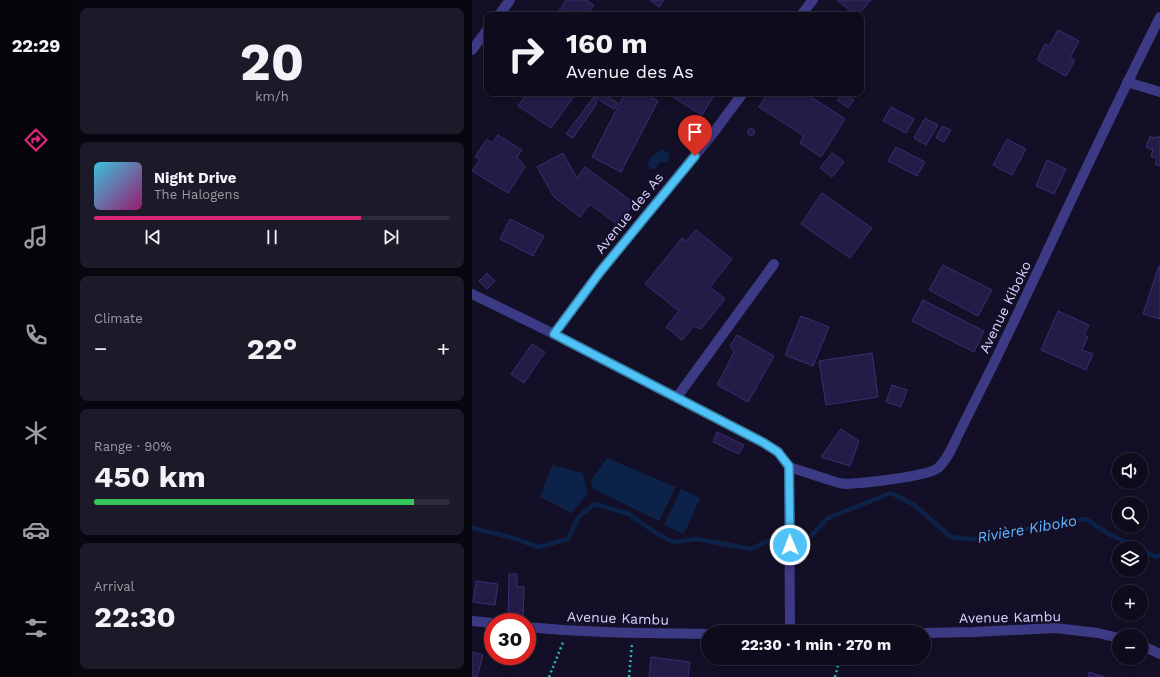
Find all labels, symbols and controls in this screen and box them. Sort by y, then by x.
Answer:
text: 160 m [566,27,648,60]
icon: right [500,28,552,80]
text: 20 [240,32,304,93]
text: 22:29 [12,35,60,56]
text: Avenue des As [566,61,694,82]
text: km/h [255,89,289,104]
pin [678,115,712,156]
icon: arrive [684,121,706,143]
icon: directions [22,126,50,154]
text: Night Drive [154,169,237,187]
street label: Avenue des As [592,169,666,257]
text: The Halogens [154,187,240,202]
icon: music [22,223,50,251]
icon: previous [142,226,164,248]
icon: pause [261,226,283,248]
icon: next [380,226,402,248]
street label: Avenue Kiboko [976,258,1034,356]
text: Climate [94,311,143,326]
icon: phone [22,321,50,349]
text: 22° [247,331,297,366]
text: − [94,336,107,361]
text: + [437,336,450,361]
icon: climate [22,419,50,447]
text: Range · 90% [94,439,172,454]
map controls [1112,453,1148,665]
button: sound [1112,453,1148,489]
text: 450 km [94,459,206,494]
button: search [1112,497,1148,533]
water label: Rivière Kiboko [976,511,1078,547]
icon: car [22,516,50,544]
position arrow [769,524,811,566]
button: layers [1112,541,1148,577]
text: Arrival [94,579,135,594]
button: + [1112,585,1148,621]
text: 22:30 [94,599,176,634]
street label: Avenue Kambu [567,608,669,628]
street label: Avenue Kambu [959,608,1061,626]
speed limit sign: 30 [484,613,536,665]
icon: filters [22,614,50,642]
button: − [1112,629,1148,665]
text: 22:30 · 1 min · 270 m [741,636,891,654]

